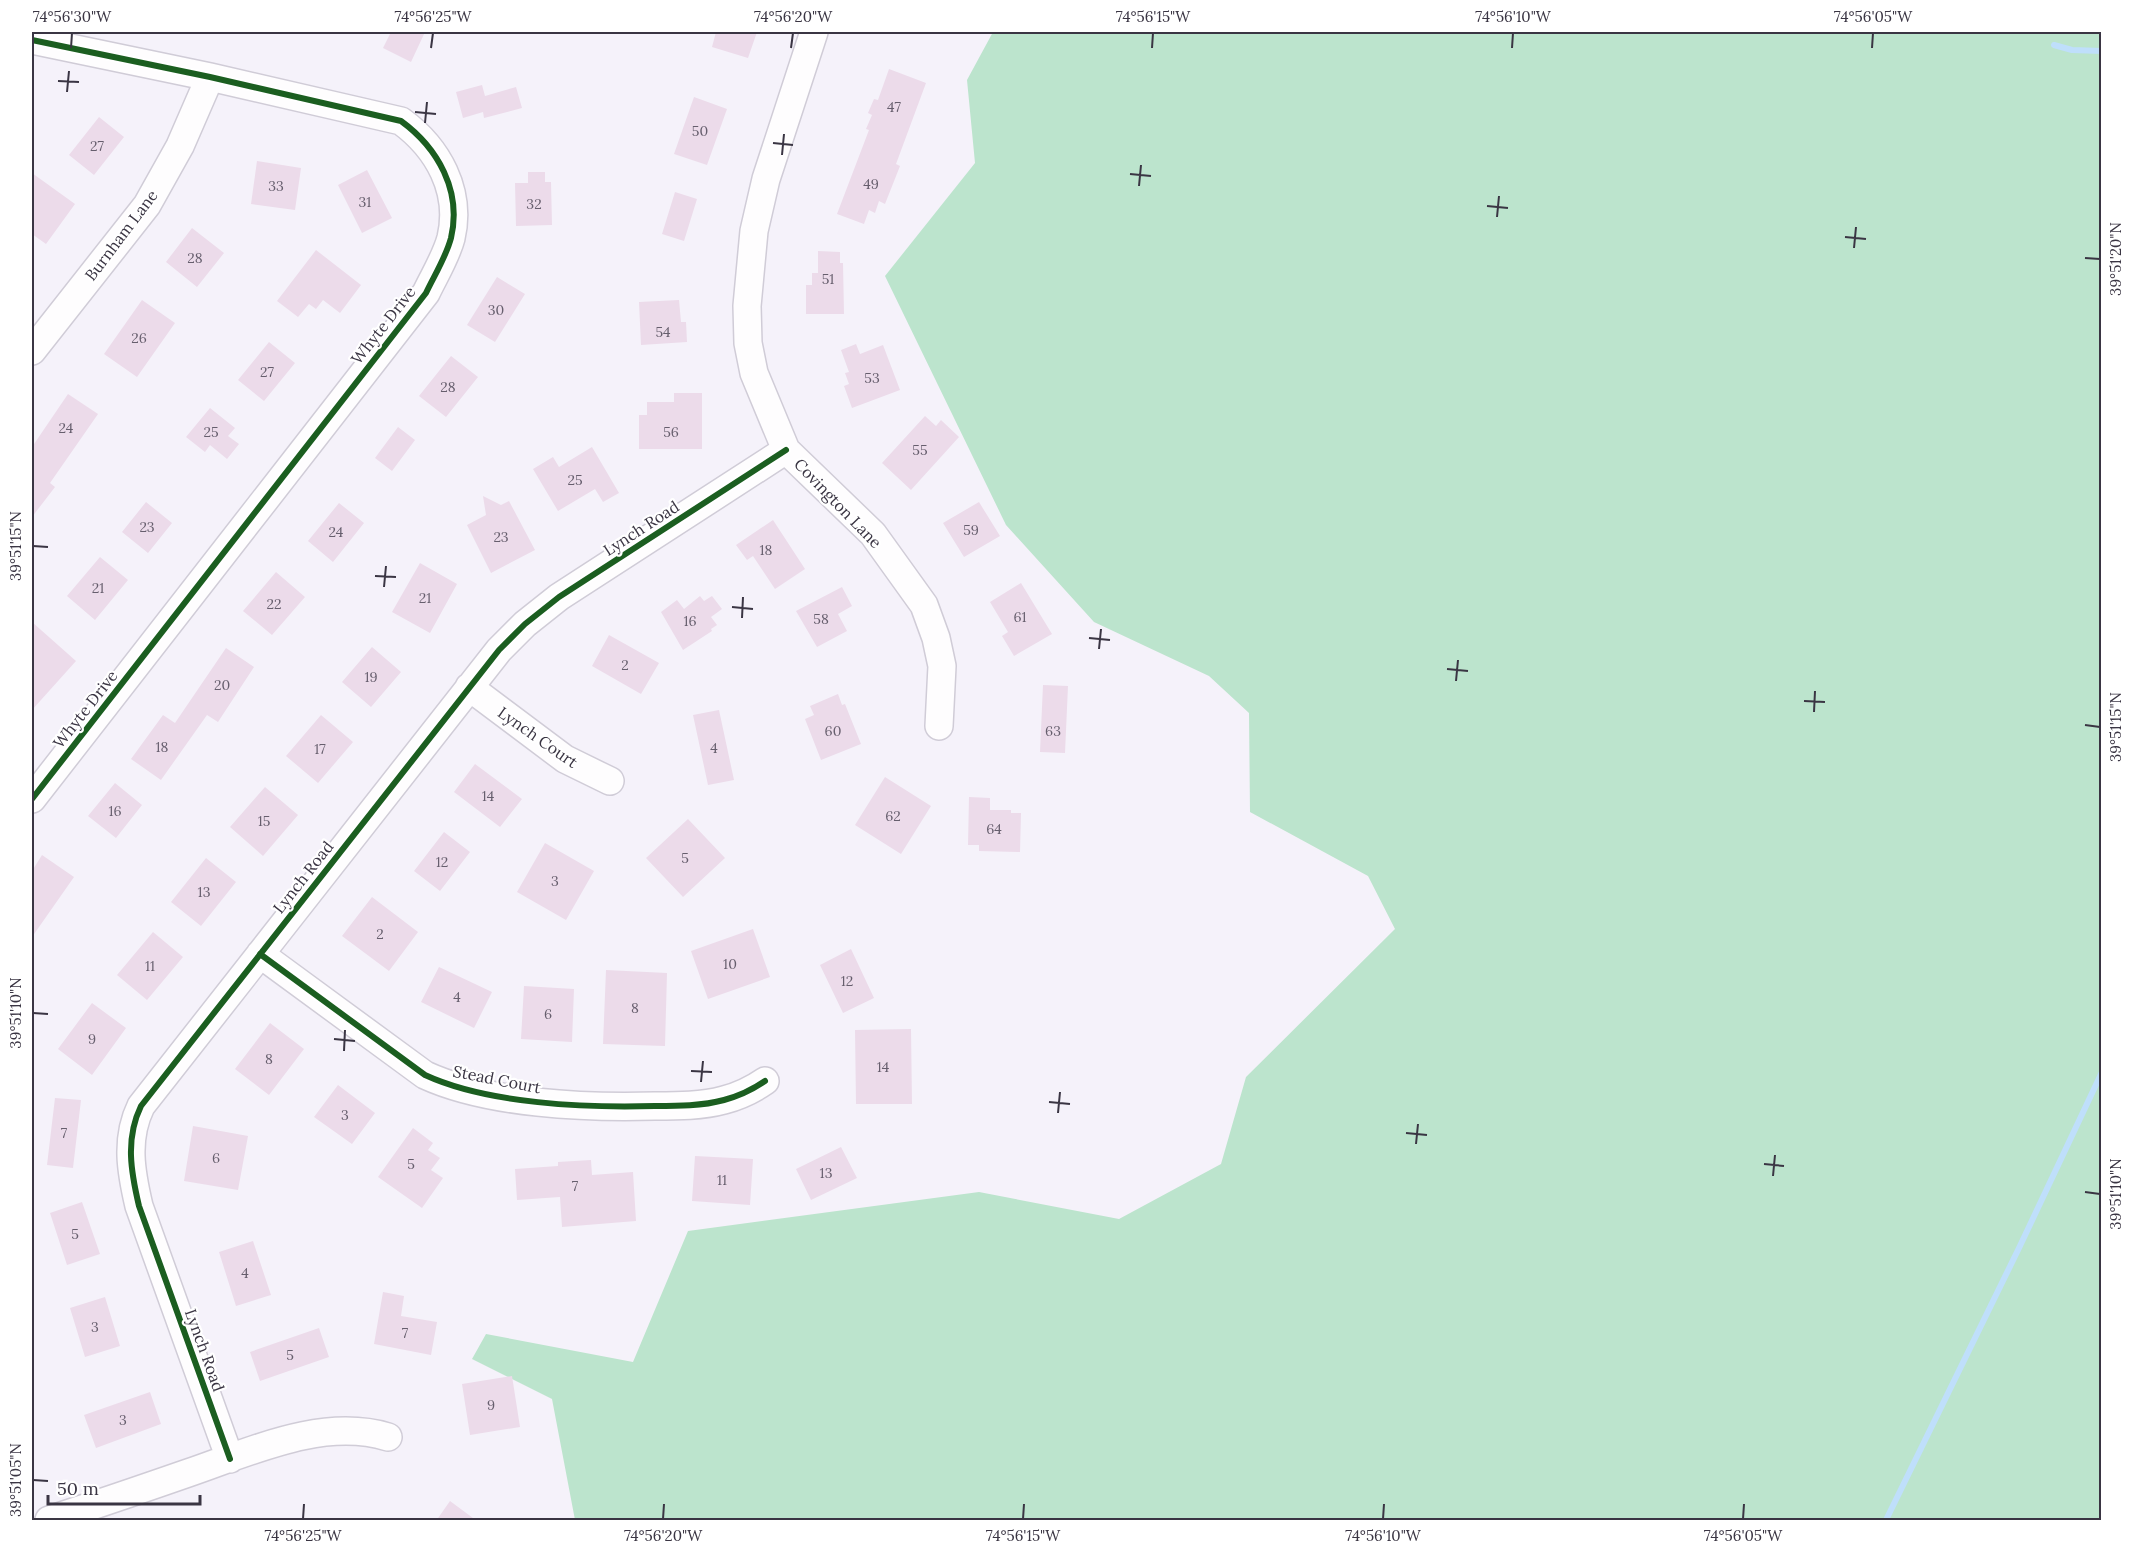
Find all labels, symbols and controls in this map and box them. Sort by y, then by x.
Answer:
text: 74°56'30"W [33,7,112,26]
text: 74°56'25"W [394,7,473,26]
text: 74°56'20"W [754,7,833,26]
text: 74°56'15"W [1116,7,1191,26]
text: 74°56'10"W [1475,7,1552,26]
text: 74°56'05"W [1834,7,1913,26]
house number: 47 [887,98,902,116]
house number: 50 [692,122,708,140]
house number: 27 [90,137,105,155]
house number: 49 [863,175,879,193]
house number: 33 [268,177,284,195]
street label: Burnham Lane [80,185,162,284]
house number: 31 [359,193,371,211]
house number: 32 [526,195,542,213]
text: 39°51'20"N [2106,222,2125,296]
house number: 28 [187,249,203,267]
house number: 51 [822,270,834,288]
street label: Whyte Drive [346,282,420,368]
house number: 30 [488,301,504,319]
house number: 54 [655,323,671,341]
house number: 26 [131,329,147,347]
house number: 27 [260,363,275,381]
house number: 53 [864,369,880,387]
house number: 28 [440,378,456,396]
house number: 24 [59,419,74,437]
house number: 25 [203,423,219,441]
house number: 56 [663,423,679,441]
house number: 55 [912,441,928,459]
street label: Covington Lane [790,454,886,552]
house number: 25 [567,471,583,489]
street label: Lynch Road [599,496,683,560]
text: 39°51'15"N [6,511,25,581]
house number: 23 [139,518,155,536]
house number: 59 [963,521,979,539]
house number: 24 [329,523,344,541]
house number: 23 [493,528,509,546]
house number: 18 [760,541,773,559]
house number: 21 [92,579,104,597]
house number: 21 [419,589,431,607]
house number: 22 [266,595,282,613]
house number: 61 [1013,608,1027,626]
house number: 58 [813,610,829,628]
house number: 16 [683,612,697,630]
house number: 2 [621,656,629,674]
street label: Whyte Drive [48,666,122,752]
house number: 19 [364,668,378,686]
house number: 20 [214,676,230,694]
text: 39°51'15"N [2106,692,2125,762]
street label: Lynch Court [494,702,582,772]
house number: 60 [825,722,841,740]
house number: 63 [1045,722,1061,740]
house number: 18 [156,738,169,756]
house number: 4 [710,739,718,757]
house number: 17 [314,740,326,758]
house number: 14 [482,787,495,805]
house number: 16 [108,802,122,820]
house number: 62 [885,807,901,825]
house number: 15 [258,812,270,830]
house number: 64 [986,820,1002,838]
street label: Lynch Road [269,836,338,917]
house number: 5 [681,849,689,867]
house number: 12 [436,853,448,871]
house number: 3 [551,872,559,890]
house number: 13 [198,883,211,901]
house number: 2 [376,925,384,943]
house number: 10 [723,955,737,973]
house number: 11 [145,957,155,975]
house number: 12 [841,972,853,990]
text: 39°51'10"N [6,977,25,1049]
house number: 4 [453,988,461,1006]
house number: 8 [631,999,639,1017]
house number: 6 [544,1005,552,1023]
house number: 9 [88,1030,96,1048]
house number: 8 [265,1050,273,1068]
house number: 14 [877,1058,890,1076]
street label: Stead Court [451,1061,543,1097]
house number: 3 [341,1106,349,1124]
house number: 7 [61,1124,68,1142]
house number: 6 [212,1149,220,1167]
house number: 5 [407,1155,415,1173]
text: 39°51'10"N [2106,1158,2125,1230]
house number: 13 [820,1164,833,1182]
house number: 11 [717,1171,727,1189]
house number: 7 [572,1177,579,1195]
house number: 5 [71,1225,79,1243]
house number: 4 [241,1264,249,1282]
street label: Lynch Road [181,1306,229,1394]
house number: 3 [91,1318,99,1336]
house number: 7 [402,1324,409,1342]
house number: 5 [286,1346,294,1364]
house number: 9 [487,1396,495,1414]
house number: 3 [119,1411,127,1429]
text: 39°51'05"N [6,1443,25,1517]
scale bar [48,1468,200,1506]
text: 50 m [57,1477,99,1500]
text: 74°56'25"W [264,1526,343,1545]
text: 74°56'20"W [624,1526,703,1545]
text: 74°56'15"W [986,1526,1061,1545]
text: 74°56'10"W [1345,1526,1422,1545]
text: 74°56'05"W [1704,1526,1783,1545]

